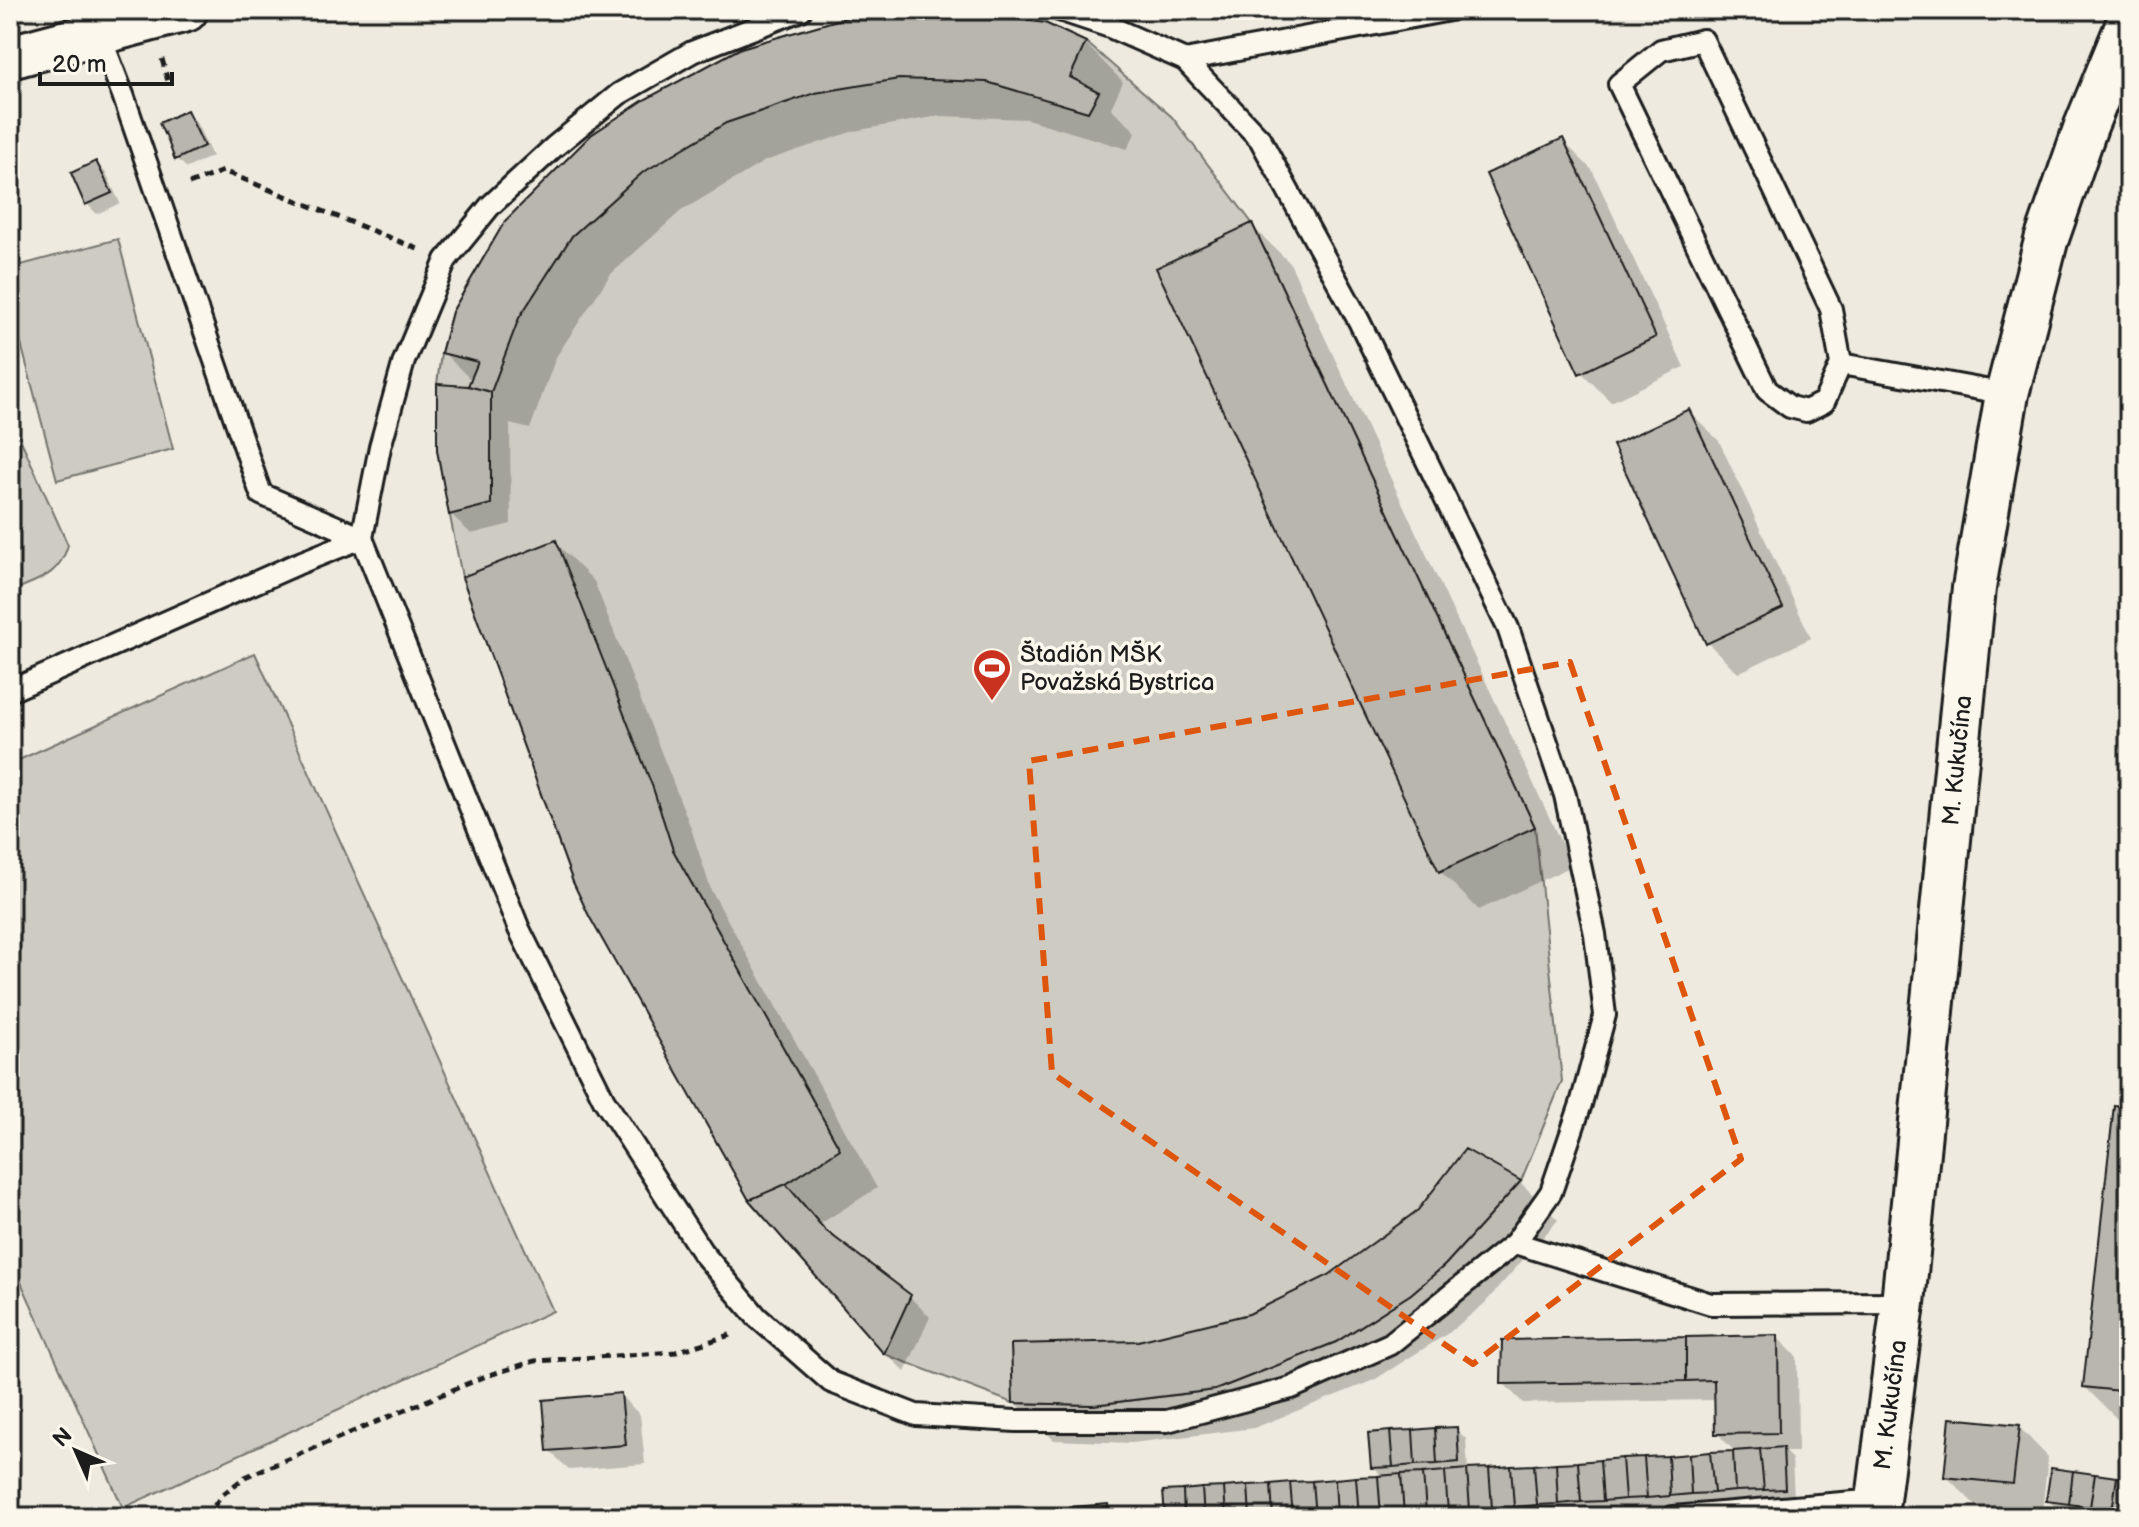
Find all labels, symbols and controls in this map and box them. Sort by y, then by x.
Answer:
scale bar [40,36,172,86]
text: 20 m [52,50,107,79]
place label: Štadión MŠK Považská Bystrica [1020,640,1215,697]
sports icon: Štadión MŠK Považská Bystrica [971,647,1013,702]
street label: M. Kukučína [1936,694,1978,827]
street label: M. Kukučína [1867,1338,1913,1472]
north arrow [36,1411,116,1491]
text: N [48,1423,78,1453]

